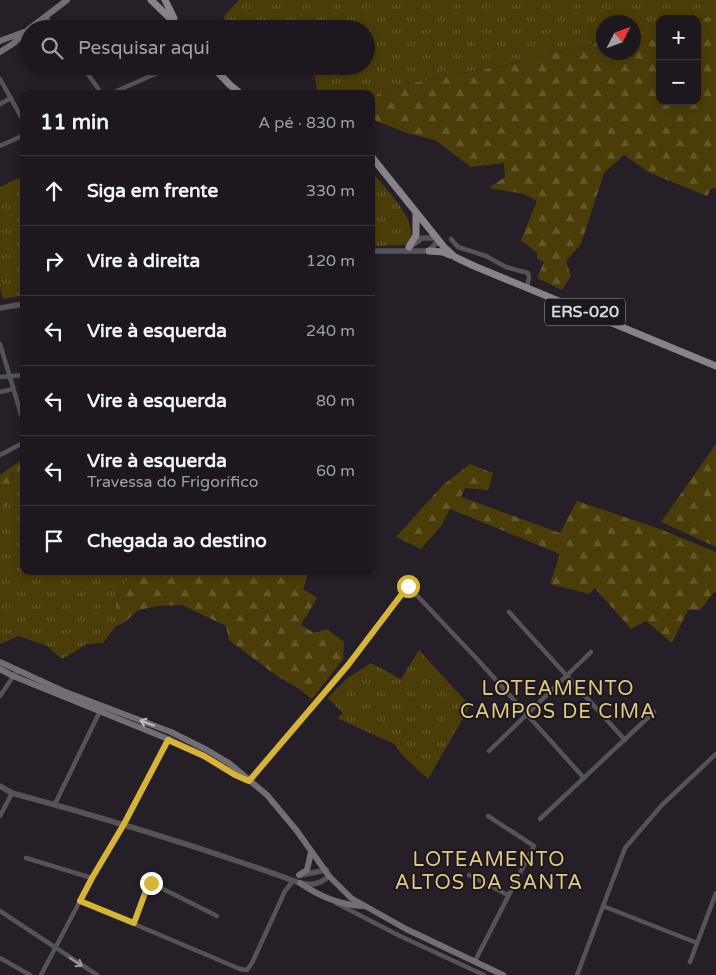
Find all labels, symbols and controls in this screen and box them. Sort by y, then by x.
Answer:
north arrow [596,15,641,60]
map controls [656,15,701,105]
button: + [656,15,701,60]
search box [20,20,375,75]
icon: search [38,34,66,62]
text: Pesquisar aqui [78,37,210,59]
button: − [656,60,701,105]
text: 11 min [40,110,109,135]
text: A pé · 830 m [258,113,355,133]
icon: ahead [40,177,68,205]
text: Siga em frente [87,180,218,202]
text: 330 m [306,181,355,201]
icon: right [40,247,68,275]
text: Vire à direita [87,250,200,272]
text: 120 m [306,251,355,271]
road number: ERS-020 [545,298,625,326]
icon: left [40,317,68,345]
text: Vire à esquerda [87,320,227,342]
text: 240 m [306,321,355,341]
icon: left [40,387,68,415]
text: Vire à esquerda [87,390,227,412]
text: 80 m [316,391,355,411]
text: Vire à esquerda [87,450,227,472]
icon: left [40,457,68,485]
text: 60 m [316,461,355,481]
text: Travessa do Frigorífico [87,472,258,492]
icon: arrive [40,527,68,555]
text: Chegada ao destino [87,530,267,552]
route start [397,575,420,598]
district label: LOTEAMENTO CAMPOS DE CIMA [460,677,656,724]
one-way arrow [140,717,155,727]
district label: LOTEAMENTO ALTOS DA SANTA [395,848,583,895]
route end [140,872,163,895]
one-way arrow [69,957,83,967]

